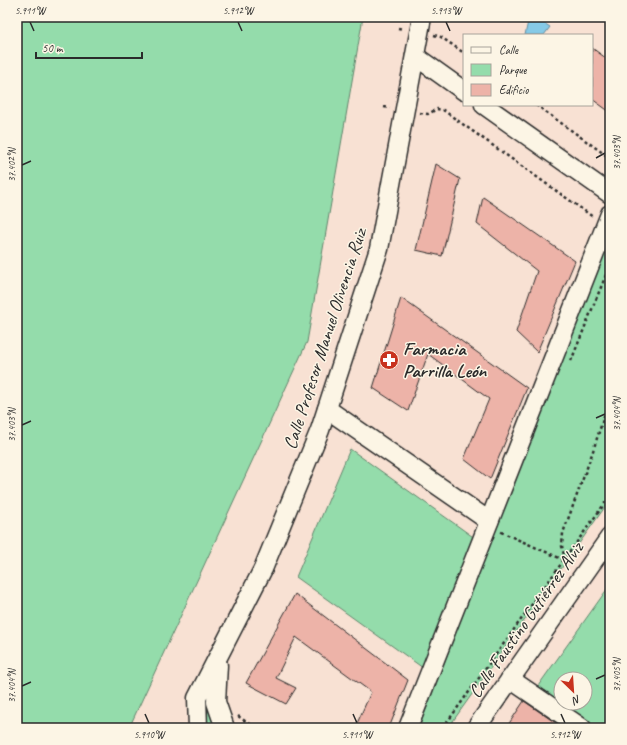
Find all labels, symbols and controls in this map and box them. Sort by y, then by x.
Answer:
text: 5.911°W [15,4,47,17]
text: 5.912°W [223,4,255,17]
text: 5.913°W [431,4,463,17]
scale bar [36,34,142,60]
legend [463,34,593,106]
text: 50 m [42,40,64,56]
text: Calle [499,42,519,58]
text: Parque [499,62,528,78]
text: Edificio [499,82,529,98]
text: 37.403°N [610,134,623,170]
text: 37.402°N [5,146,18,182]
street label: Calle Profesor Manuel Olivencia Ruiz [278,224,373,452]
place label: Farmacia Parrilla León [403,337,487,383]
pharmacy icon: Farmacia Parrilla León [378,349,400,371]
text: 37.404°N [610,395,623,431]
text: 37.403°N [5,406,18,442]
street label: Calle Faustino Gutiérrez Alviz [463,536,589,703]
text: 37.405°N [610,656,623,692]
text: 37.404°N [5,667,18,703]
north arrow [553,671,593,711]
text: N [569,692,583,709]
text: 5.910°W [134,728,166,741]
text: 5.911°W [342,728,374,741]
text: 5.912°W [550,728,582,741]

